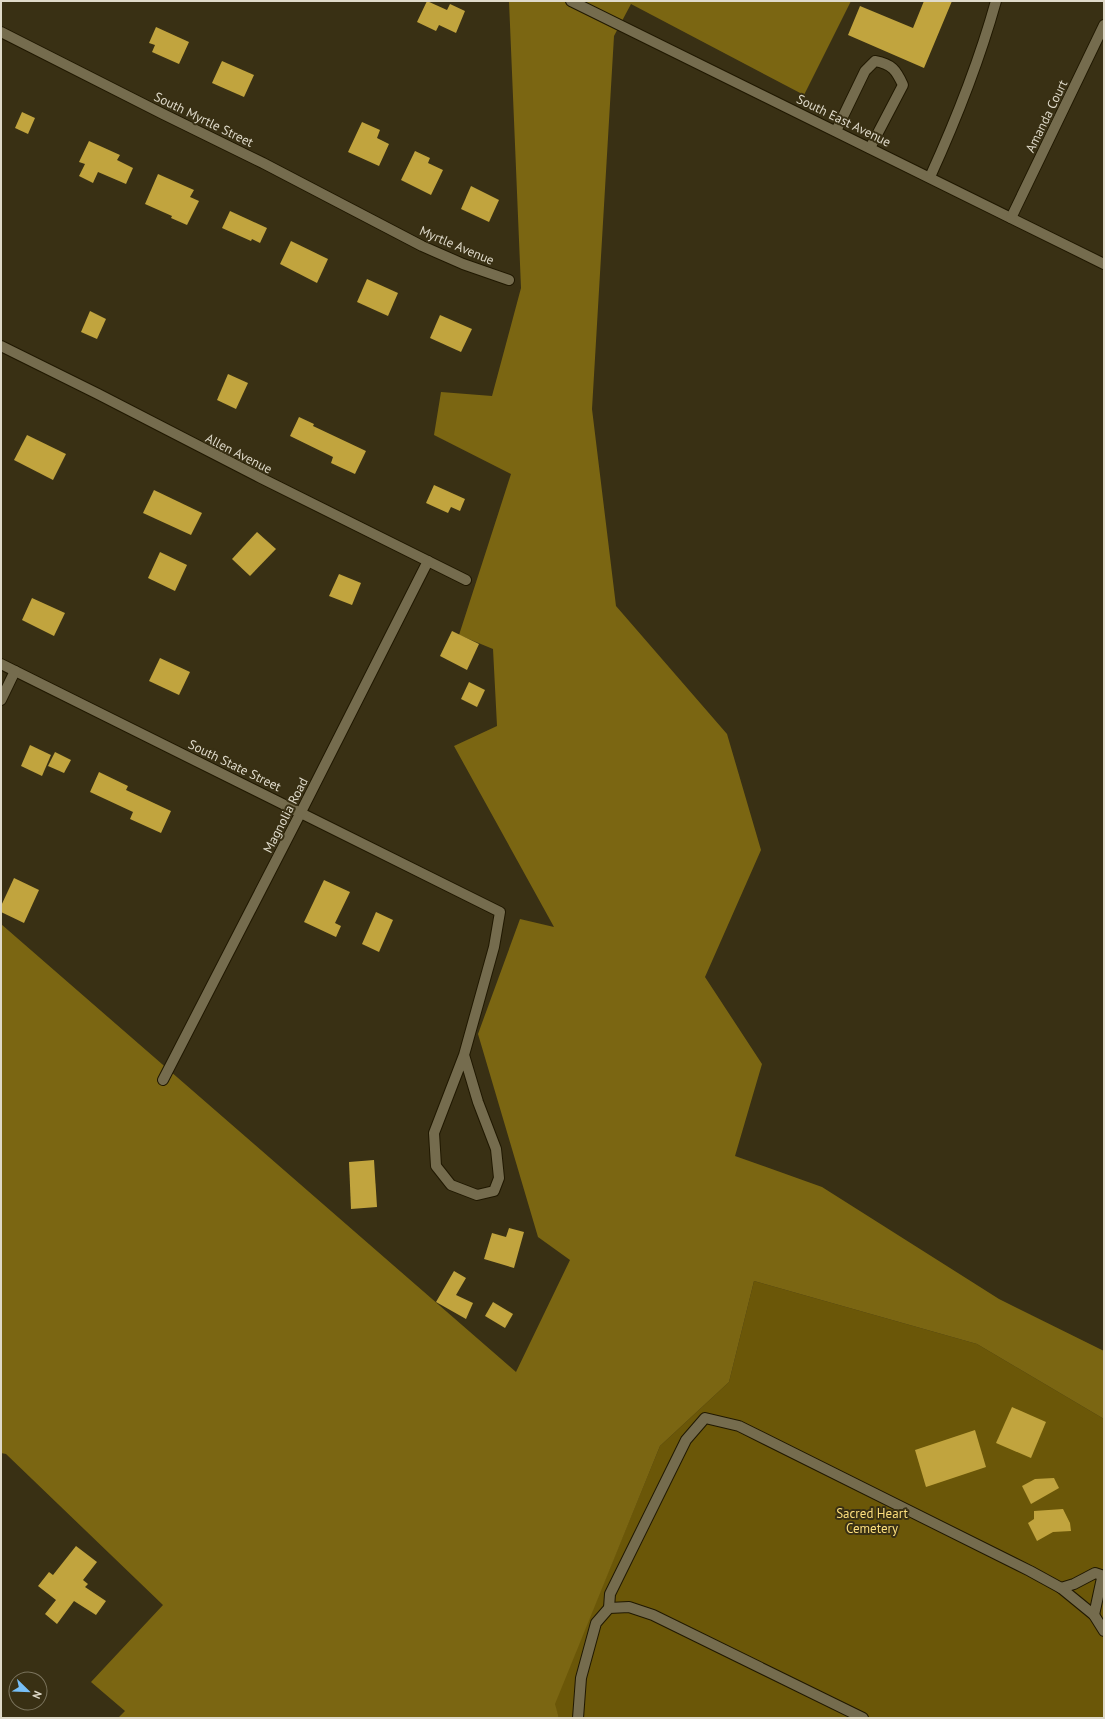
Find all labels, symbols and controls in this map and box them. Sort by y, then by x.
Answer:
street label: Amanda Court [1022,77,1072,155]
street label: South Myrtle Street [151,88,257,151]
street label: South East Avenue [794,90,894,151]
street label: Myrtle Avenue [417,222,497,269]
street label: Allen Avenue [203,429,275,477]
street label: South State Street [186,736,285,796]
street label: Magnolia Road [259,775,312,856]
park label: Sacred Heart Cemetery [836,1505,908,1537]
north arrow [8,1671,48,1711]
text: N [29,1689,45,1701]

